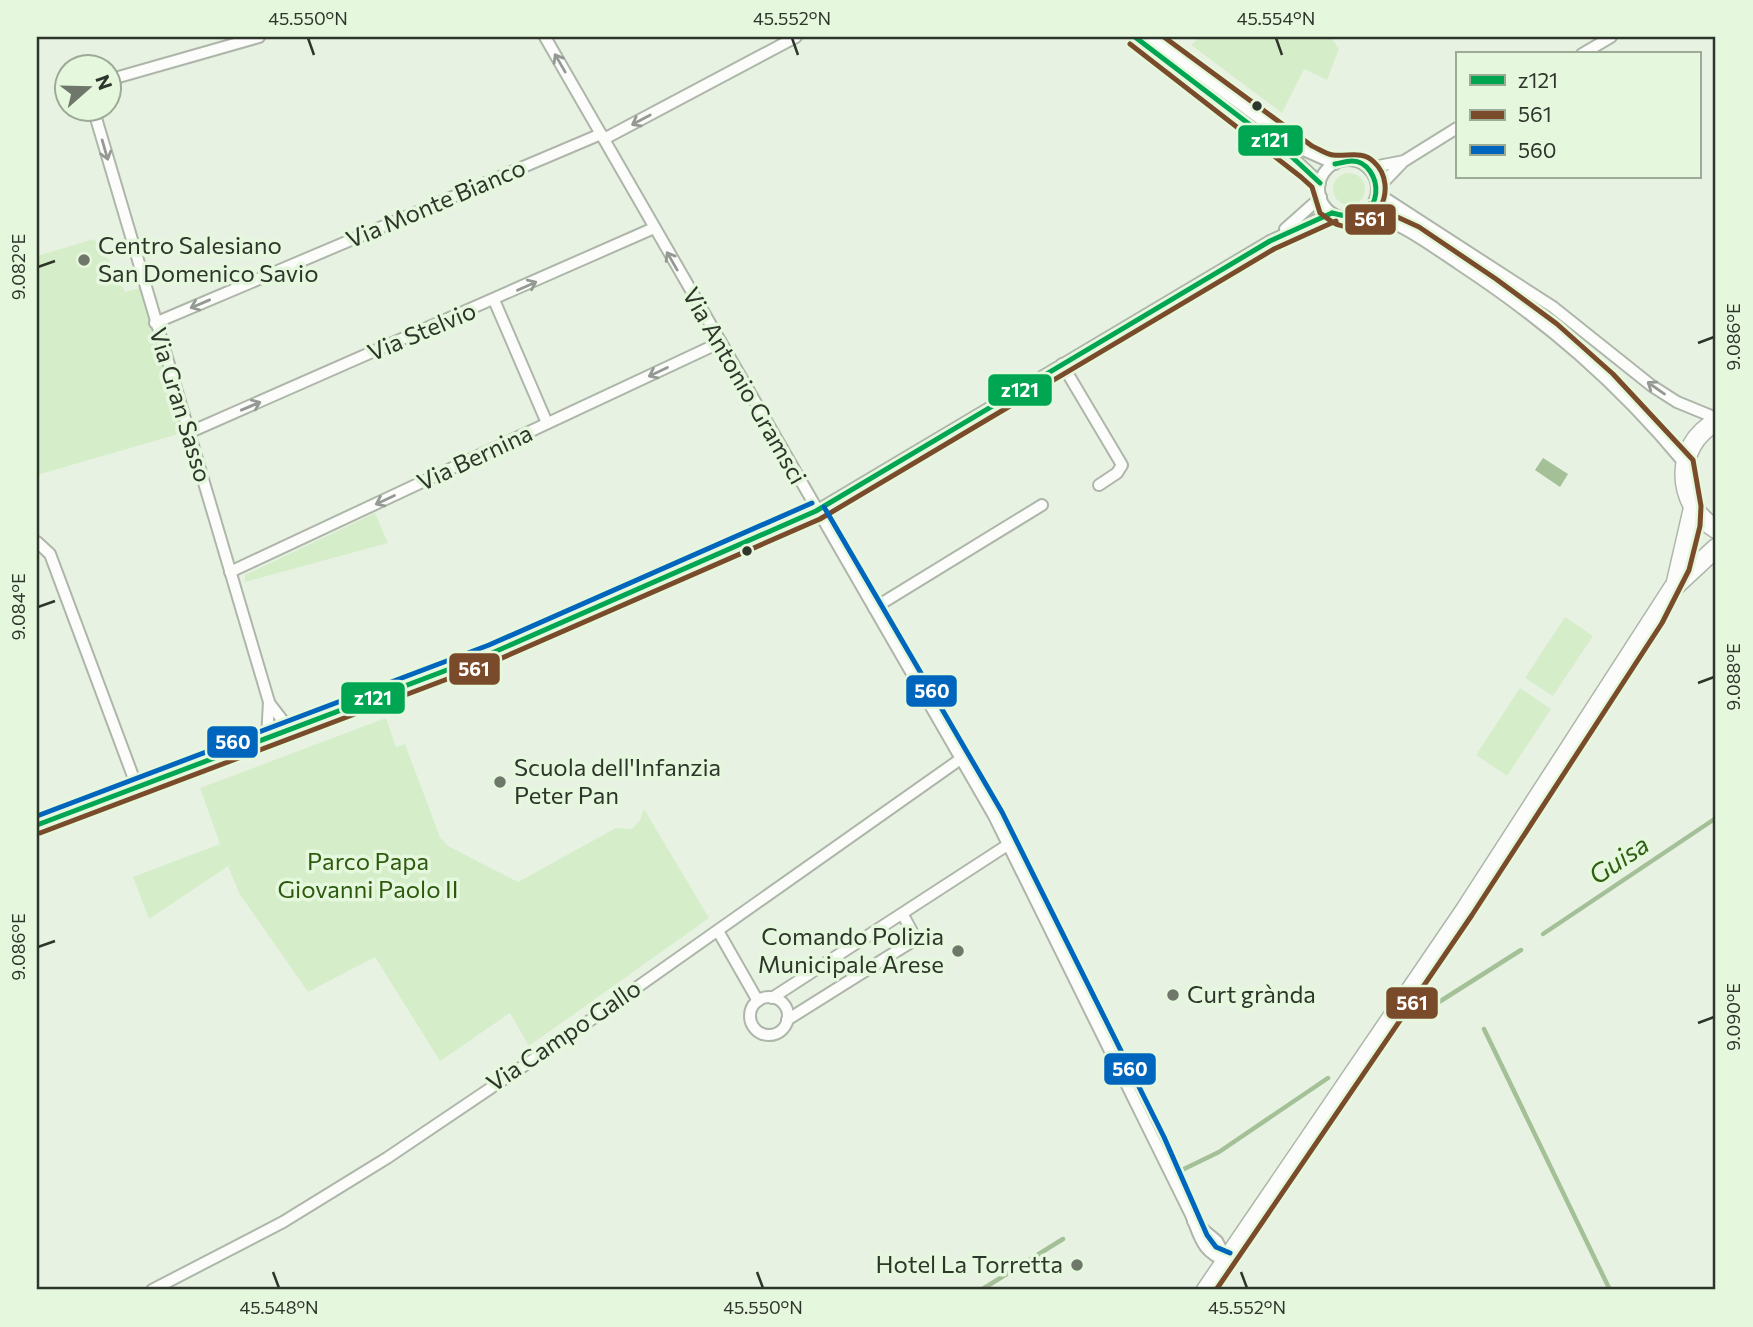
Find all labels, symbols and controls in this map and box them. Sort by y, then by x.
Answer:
text: 45.550°N [268,7,348,29]
text: 45.552°N [753,7,831,29]
text: 45.554°N [1237,7,1315,29]
north arrow [52,52,122,122]
legend [1456,52,1700,178]
one-way arrow [552,53,566,73]
text: z121 [1518,67,1558,92]
text: N [91,71,118,93]
unlabelled marker [1250,99,1264,113]
text: 561 [1518,101,1552,126]
one-way arrow [631,113,651,127]
line badge: z121 [1237,124,1304,157]
text: z121 [1251,128,1289,151]
text: 560 [1518,137,1557,162]
one-way arrow [99,138,112,160]
street label: Via Monte Bianco [341,152,529,253]
line badge: 561 [1344,203,1397,236]
text: 561 [1354,207,1386,230]
place label: Centro Salesiano San Domenico Savio [98,230,319,287]
text: 9.082°E [7,234,29,300]
one-way arrow [665,251,679,271]
marker: Centro Salesiano San Domenico Savio [76,252,92,268]
one-way arrow [516,279,537,292]
street label: Via Antonio Gramsci [677,282,813,489]
street label: Via Stelvio [363,295,480,366]
one-way arrow [189,299,211,312]
text: 9.086°E [1722,303,1744,371]
street label: Via Gran Sasso [144,324,219,486]
one-way arrow [647,366,669,379]
line badge: z121 [987,373,1053,407]
text: z121 [1001,378,1039,401]
one-way arrow [1647,381,1666,395]
one-way arrow [240,399,261,412]
street label: Via Bernina [412,417,537,496]
one-way arrow [375,493,396,507]
unlabelled marker [740,544,754,558]
text: 9.084°E [7,573,29,641]
text: 9.088°E [1722,643,1744,711]
line badge: 561 [448,652,501,686]
text: 561 [458,657,490,680]
line badge: 560 [905,674,958,708]
text: 560 [914,679,950,702]
line badge: z121 [340,681,406,715]
text: z121 [354,686,392,709]
line badge: 560 [206,725,259,759]
text: 560 [215,730,251,753]
place label: Scuola dell'Infanzia Peter Pan [514,752,721,809]
marker: Scuola dell'Infanzia Peter Pan [492,774,508,790]
water label: Guisa [1582,828,1654,890]
park label: Parco Papa Giovanni Paolo II [278,846,458,903]
text: 9.086°E [7,913,29,981]
place label: Comando Polizia Municipale Arese [758,921,944,978]
marker: Comando Polizia Municipale Arese [950,943,966,959]
street label: Via Campo Gallo [481,973,646,1097]
place label: Curt grànda [1187,979,1316,1008]
text: 9.090°E [1722,983,1744,1051]
line badge: 561 [1385,986,1439,1020]
marker: Curt grànda [1165,987,1181,1003]
text: 561 [1396,991,1428,1014]
line badge: 560 [1103,1052,1157,1086]
text: 560 [1112,1057,1148,1080]
place label: Hotel La Torretta [876,1249,1063,1278]
marker: Hotel La Torretta [1069,1257,1085,1273]
text: 45.548°N [239,1296,319,1318]
text: 45.550°N [723,1296,803,1318]
text: 45.552°N [1208,1296,1286,1318]

